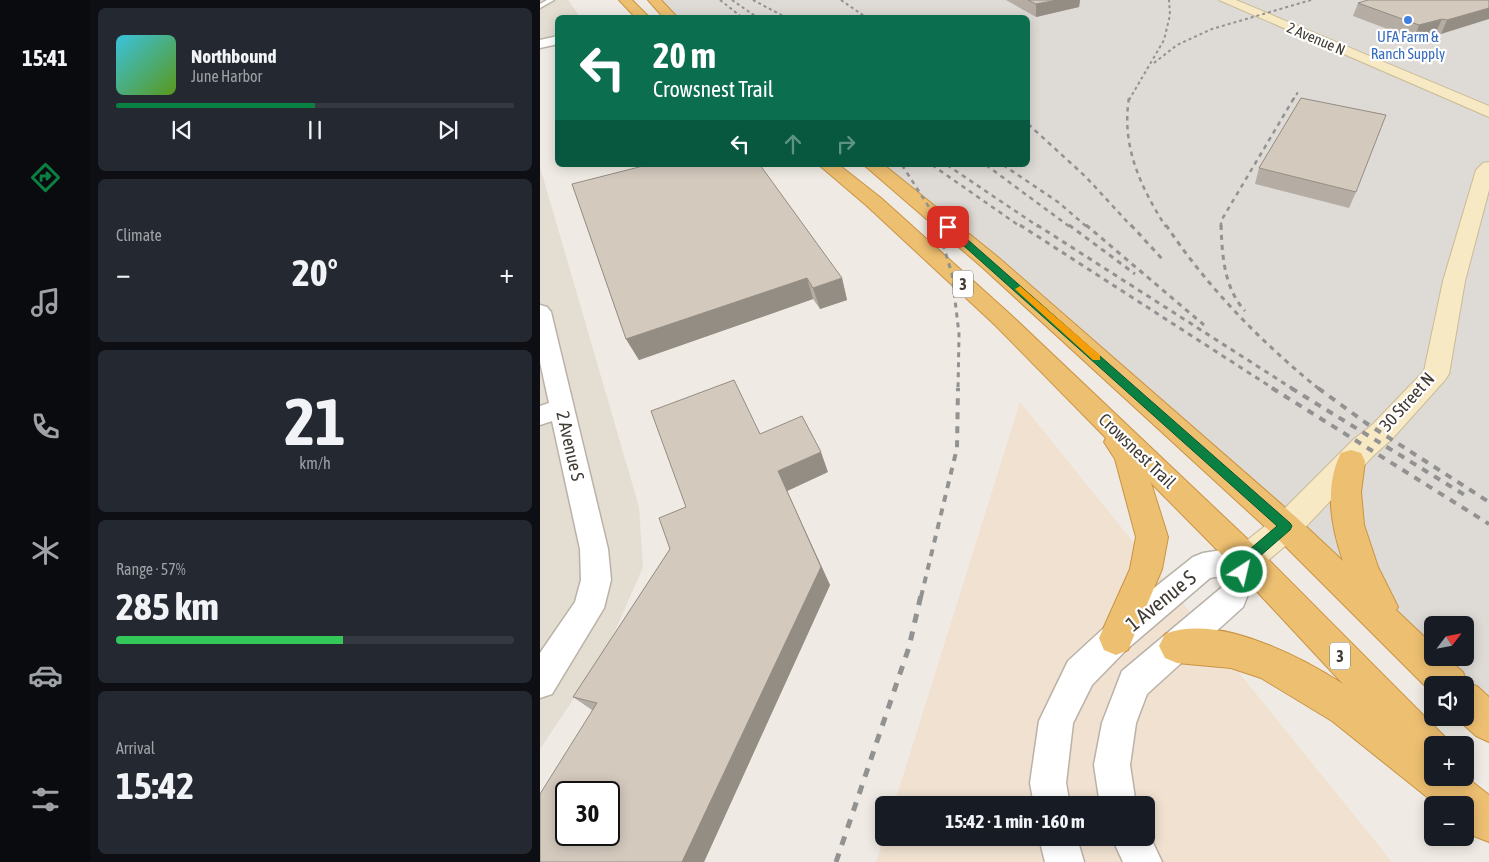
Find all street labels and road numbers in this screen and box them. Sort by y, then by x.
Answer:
street label: 2 Avenue N [1285,19,1348,58]
road number: 3 [953,270,973,298]
street label: 30 Street N [1375,368,1439,435]
street label: 2 Avenue S [552,409,589,483]
street label: Crowsnest Trail [1095,409,1180,493]
street label: 1 Avenue S [1121,565,1200,636]
road number: 3 [1330,642,1350,669]

